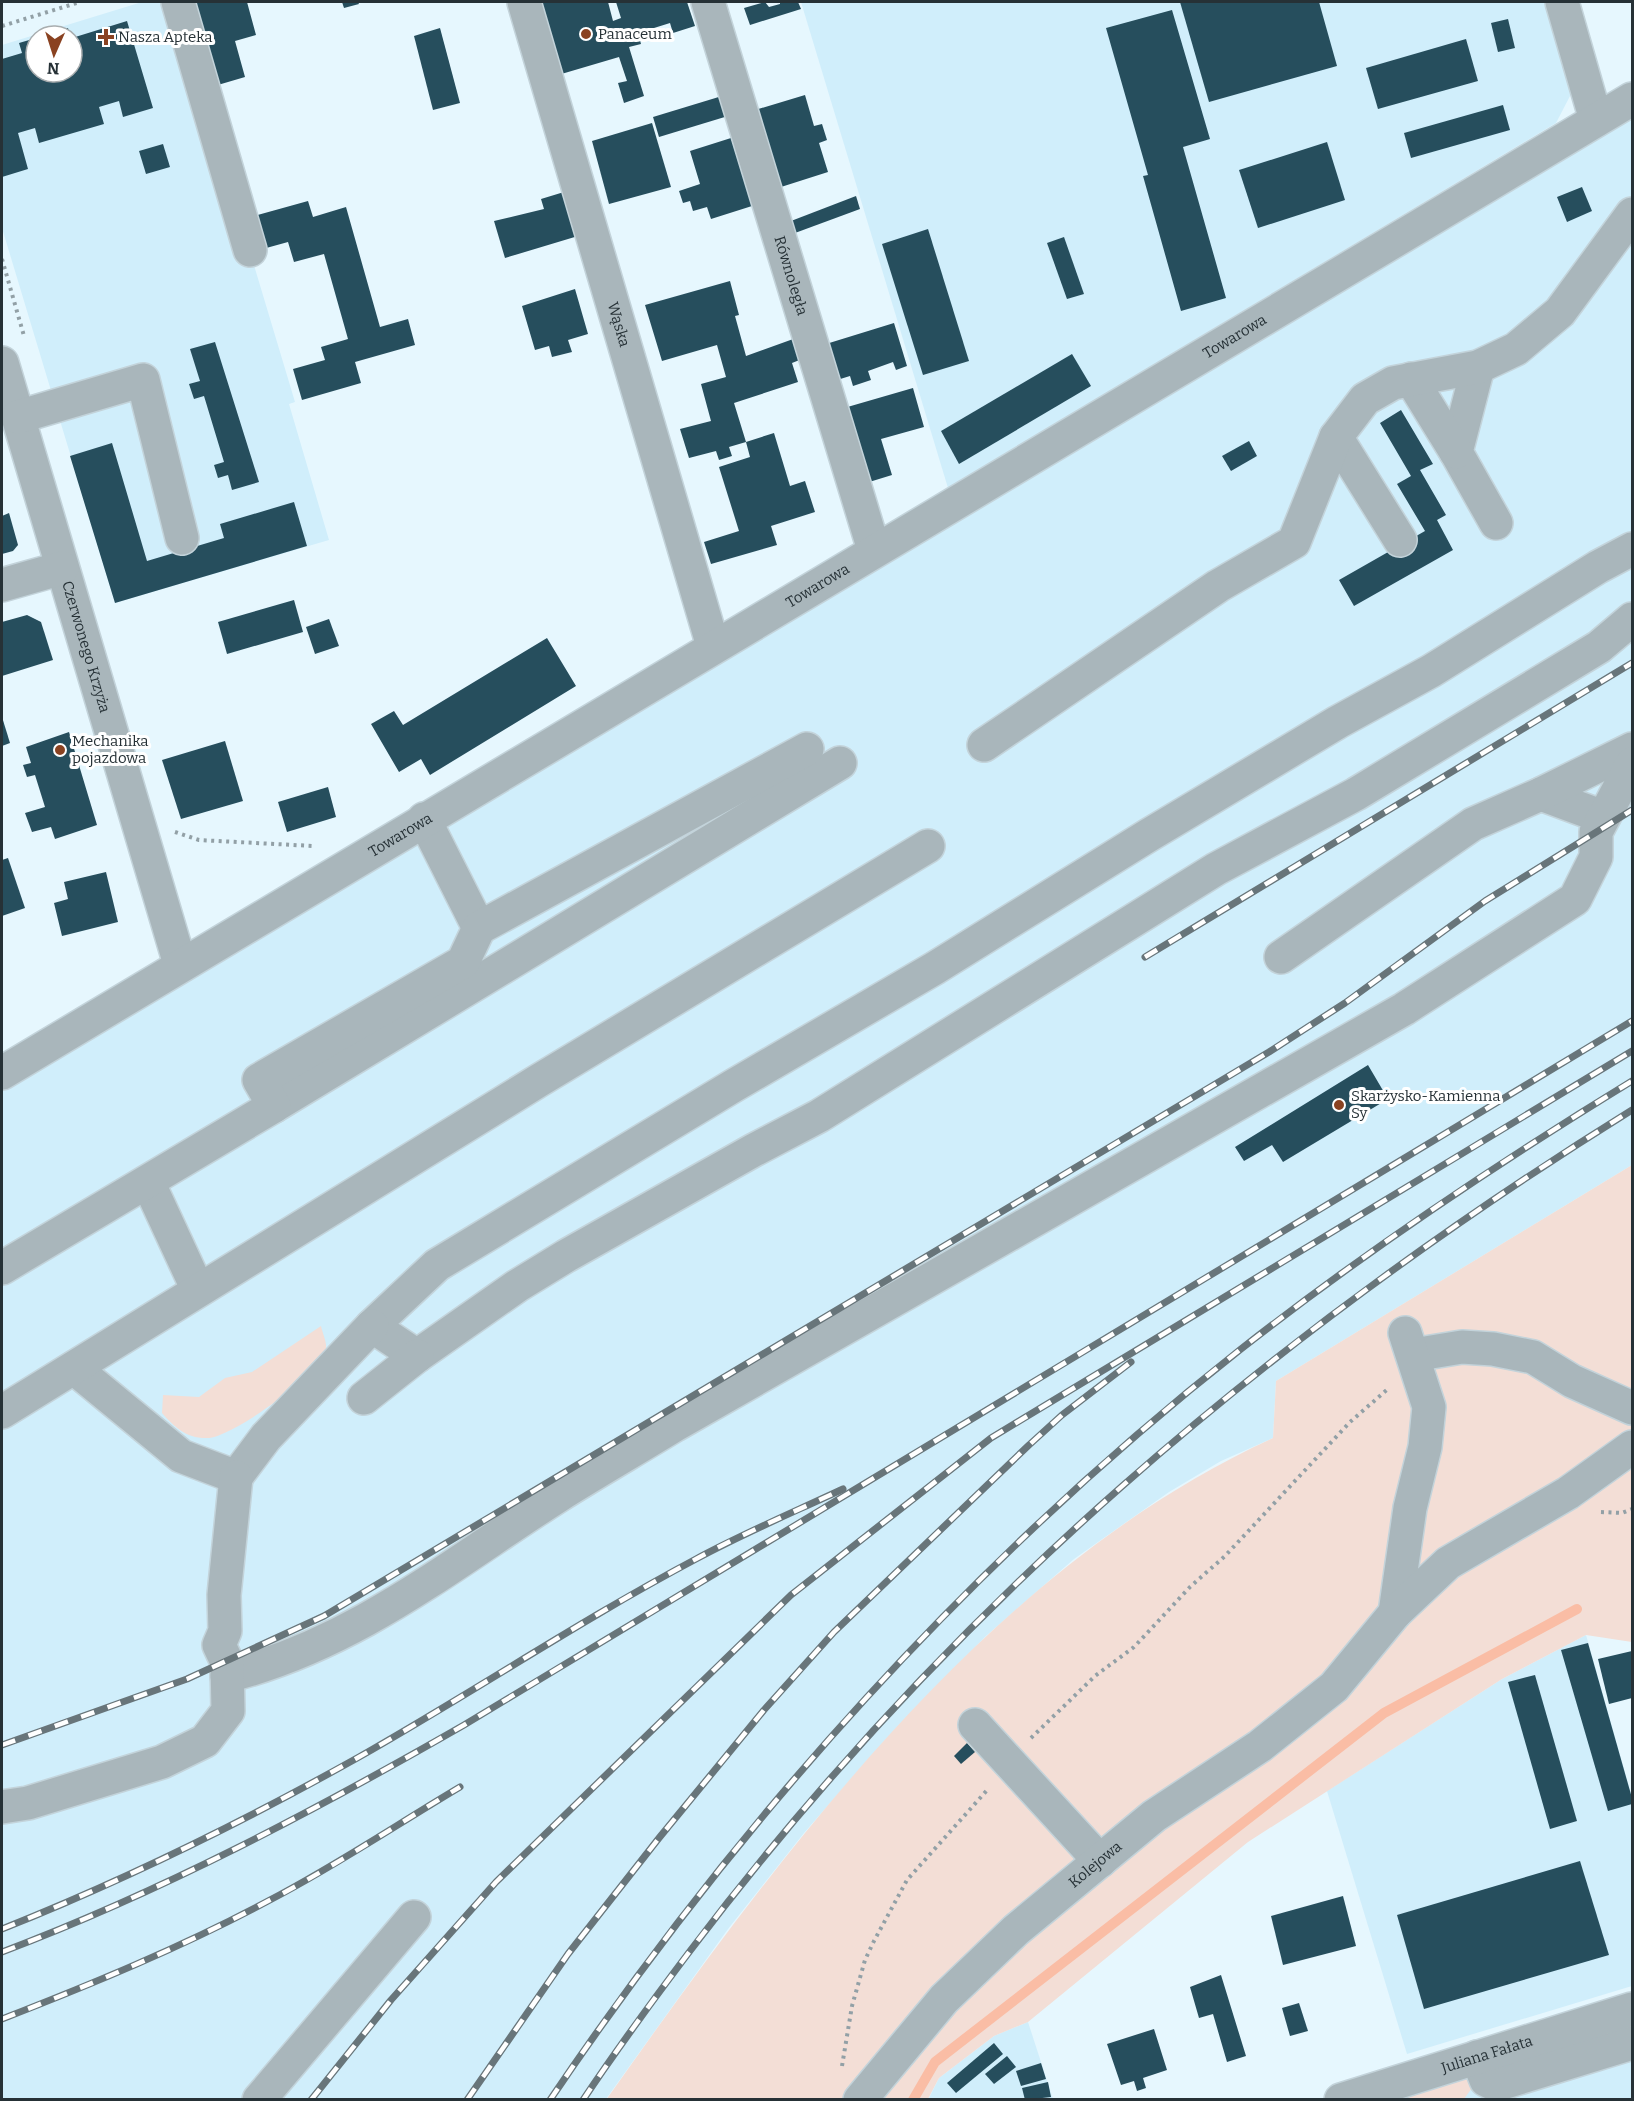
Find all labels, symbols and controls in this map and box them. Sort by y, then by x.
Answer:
north arrow [24,24,84,84]
place label: Panaceum [598,25,672,43]
marker: Panaceum [579,27,593,41]
place label: Nasza Apteka [118,28,212,46]
marker: Nasza Apteka [99,30,113,44]
text: N [47,59,60,78]
street label: Równoległa [770,234,811,318]
street label: Wąska [604,300,634,349]
street label: Towarowa [1200,311,1270,362]
street label: Towarowa [782,560,853,612]
street label: Czerwonego Krzyża [58,579,114,715]
place label: Mechanika pojazdowa [72,732,149,767]
marker: Mechanika pojazdowa [53,743,67,757]
street label: Towarowa [365,809,435,861]
place label: Skarżysko-Kamienna Sy [1351,1087,1501,1122]
marker: Skarżysko-Kamienna Sy [1332,1098,1346,1112]
street label: Kolejowa [1065,1837,1125,1892]
street label: Juliana Fałata [1438,2032,1535,2077]

